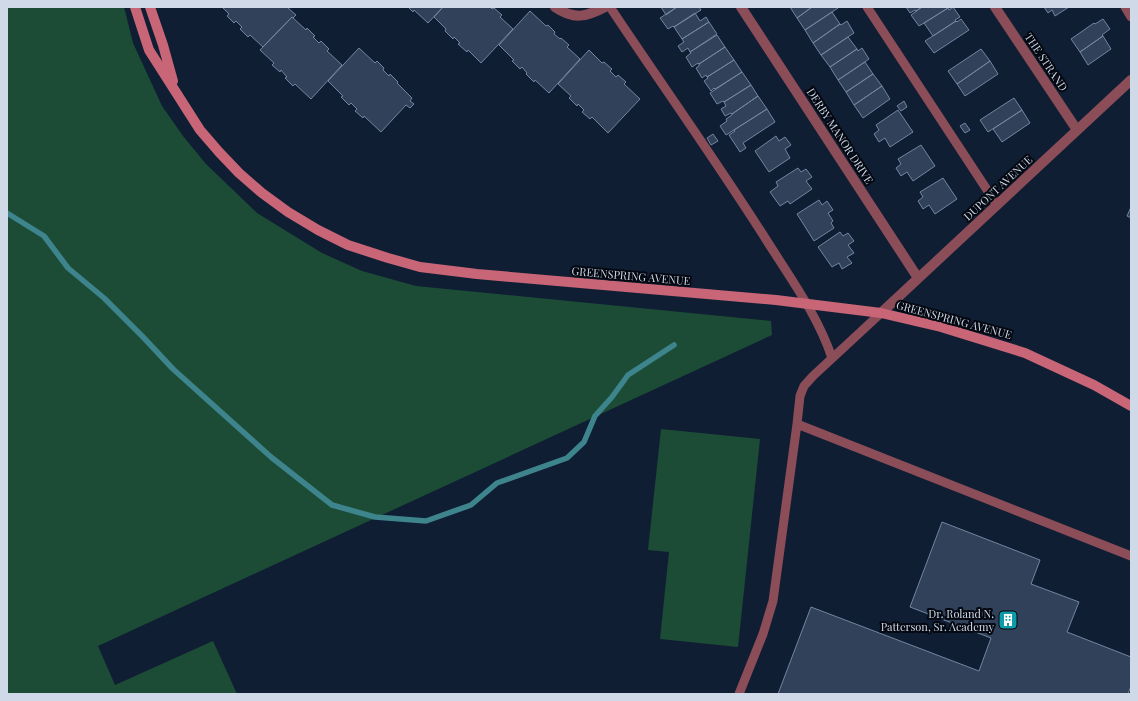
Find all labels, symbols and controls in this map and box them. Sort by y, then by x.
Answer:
street label: THE STRAND [1021,30,1071,94]
street label: DERBY MANOR DRIVE [804,85,877,187]
street label: DUPONT AVENUE [960,152,1035,223]
street label: GREENSPRING AVENUE [571,263,691,288]
street label: GREENSPRING AVENUE [895,297,1014,342]
place label: Dr. Roland N. Patterson, Sr. Academy [881,606,994,634]
building icon: Dr. Roland N. Patterson, Sr. Academy [997,609,1019,631]

